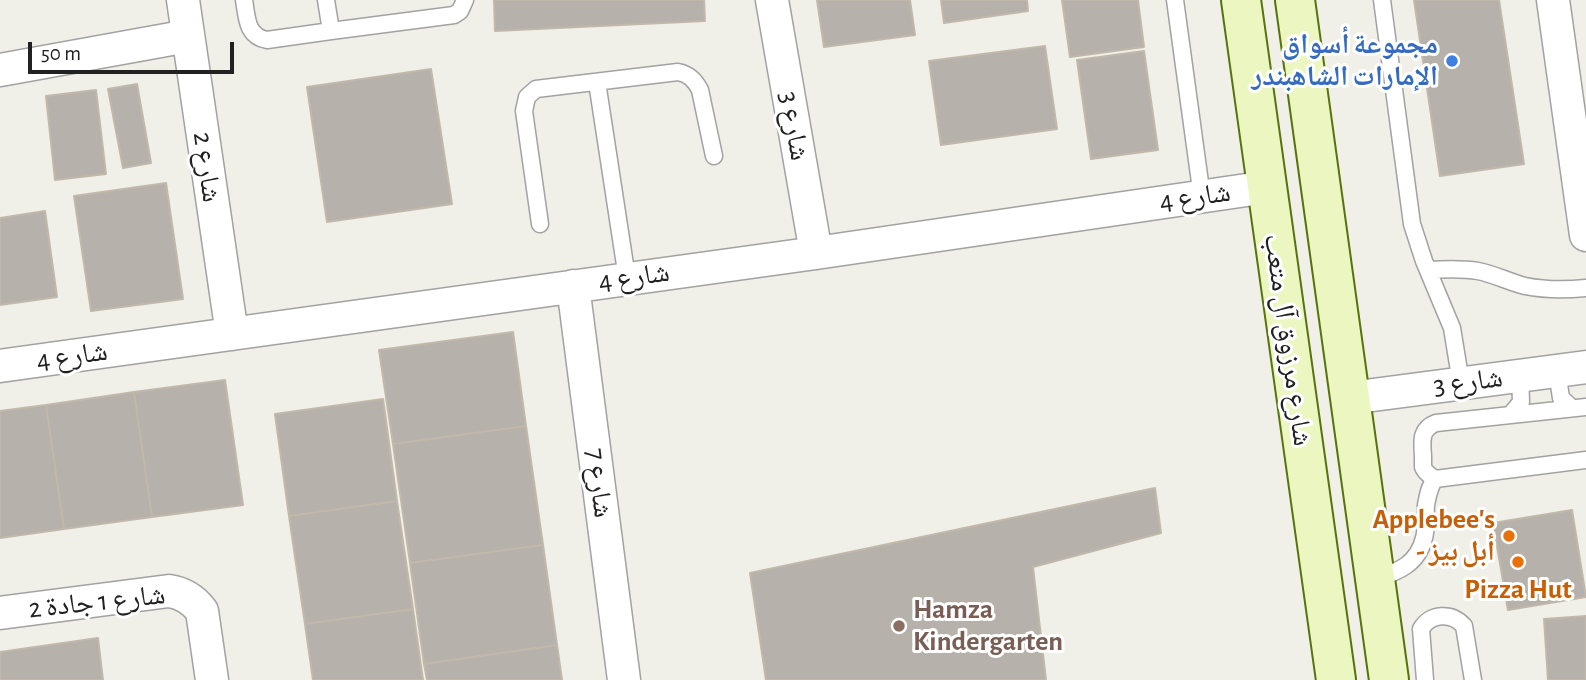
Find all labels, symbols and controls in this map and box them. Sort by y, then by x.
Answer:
scale bar [32,28,238,72]
place label: مجموعة أسواق الإمارات الشاهبندر [1252,28,1438,94]
text: 50 m [41,43,81,64]
marker: مجموعة أسواق الإمارات الشاهبندر [1444,53,1460,69]
street label: شارع 3 [771,89,817,163]
street label: شارع 2 [185,130,229,204]
street label: شارع 4 [1157,175,1233,219]
street label: شارع مرزوق آل متعب [1256,232,1320,448]
street label: شارع 4 [596,255,672,299]
street label: شارع 4 [34,334,110,378]
street label: شارع 3 [1432,361,1504,403]
street label: شارع 7 [578,446,620,520]
place label: Applebee's - أبل بيز [1372,503,1495,569]
marker: Applebee's - أبل بيز [1501,528,1517,544]
marker: Pizza Hut [1510,554,1526,570]
place label: Pizza Hut [1464,573,1572,607]
street label: شارع 1 جادة 2 [27,578,167,626]
place label: Hamza Kindergarten [913,593,1063,659]
marker: Hamza Kindergarten [891,618,907,634]

